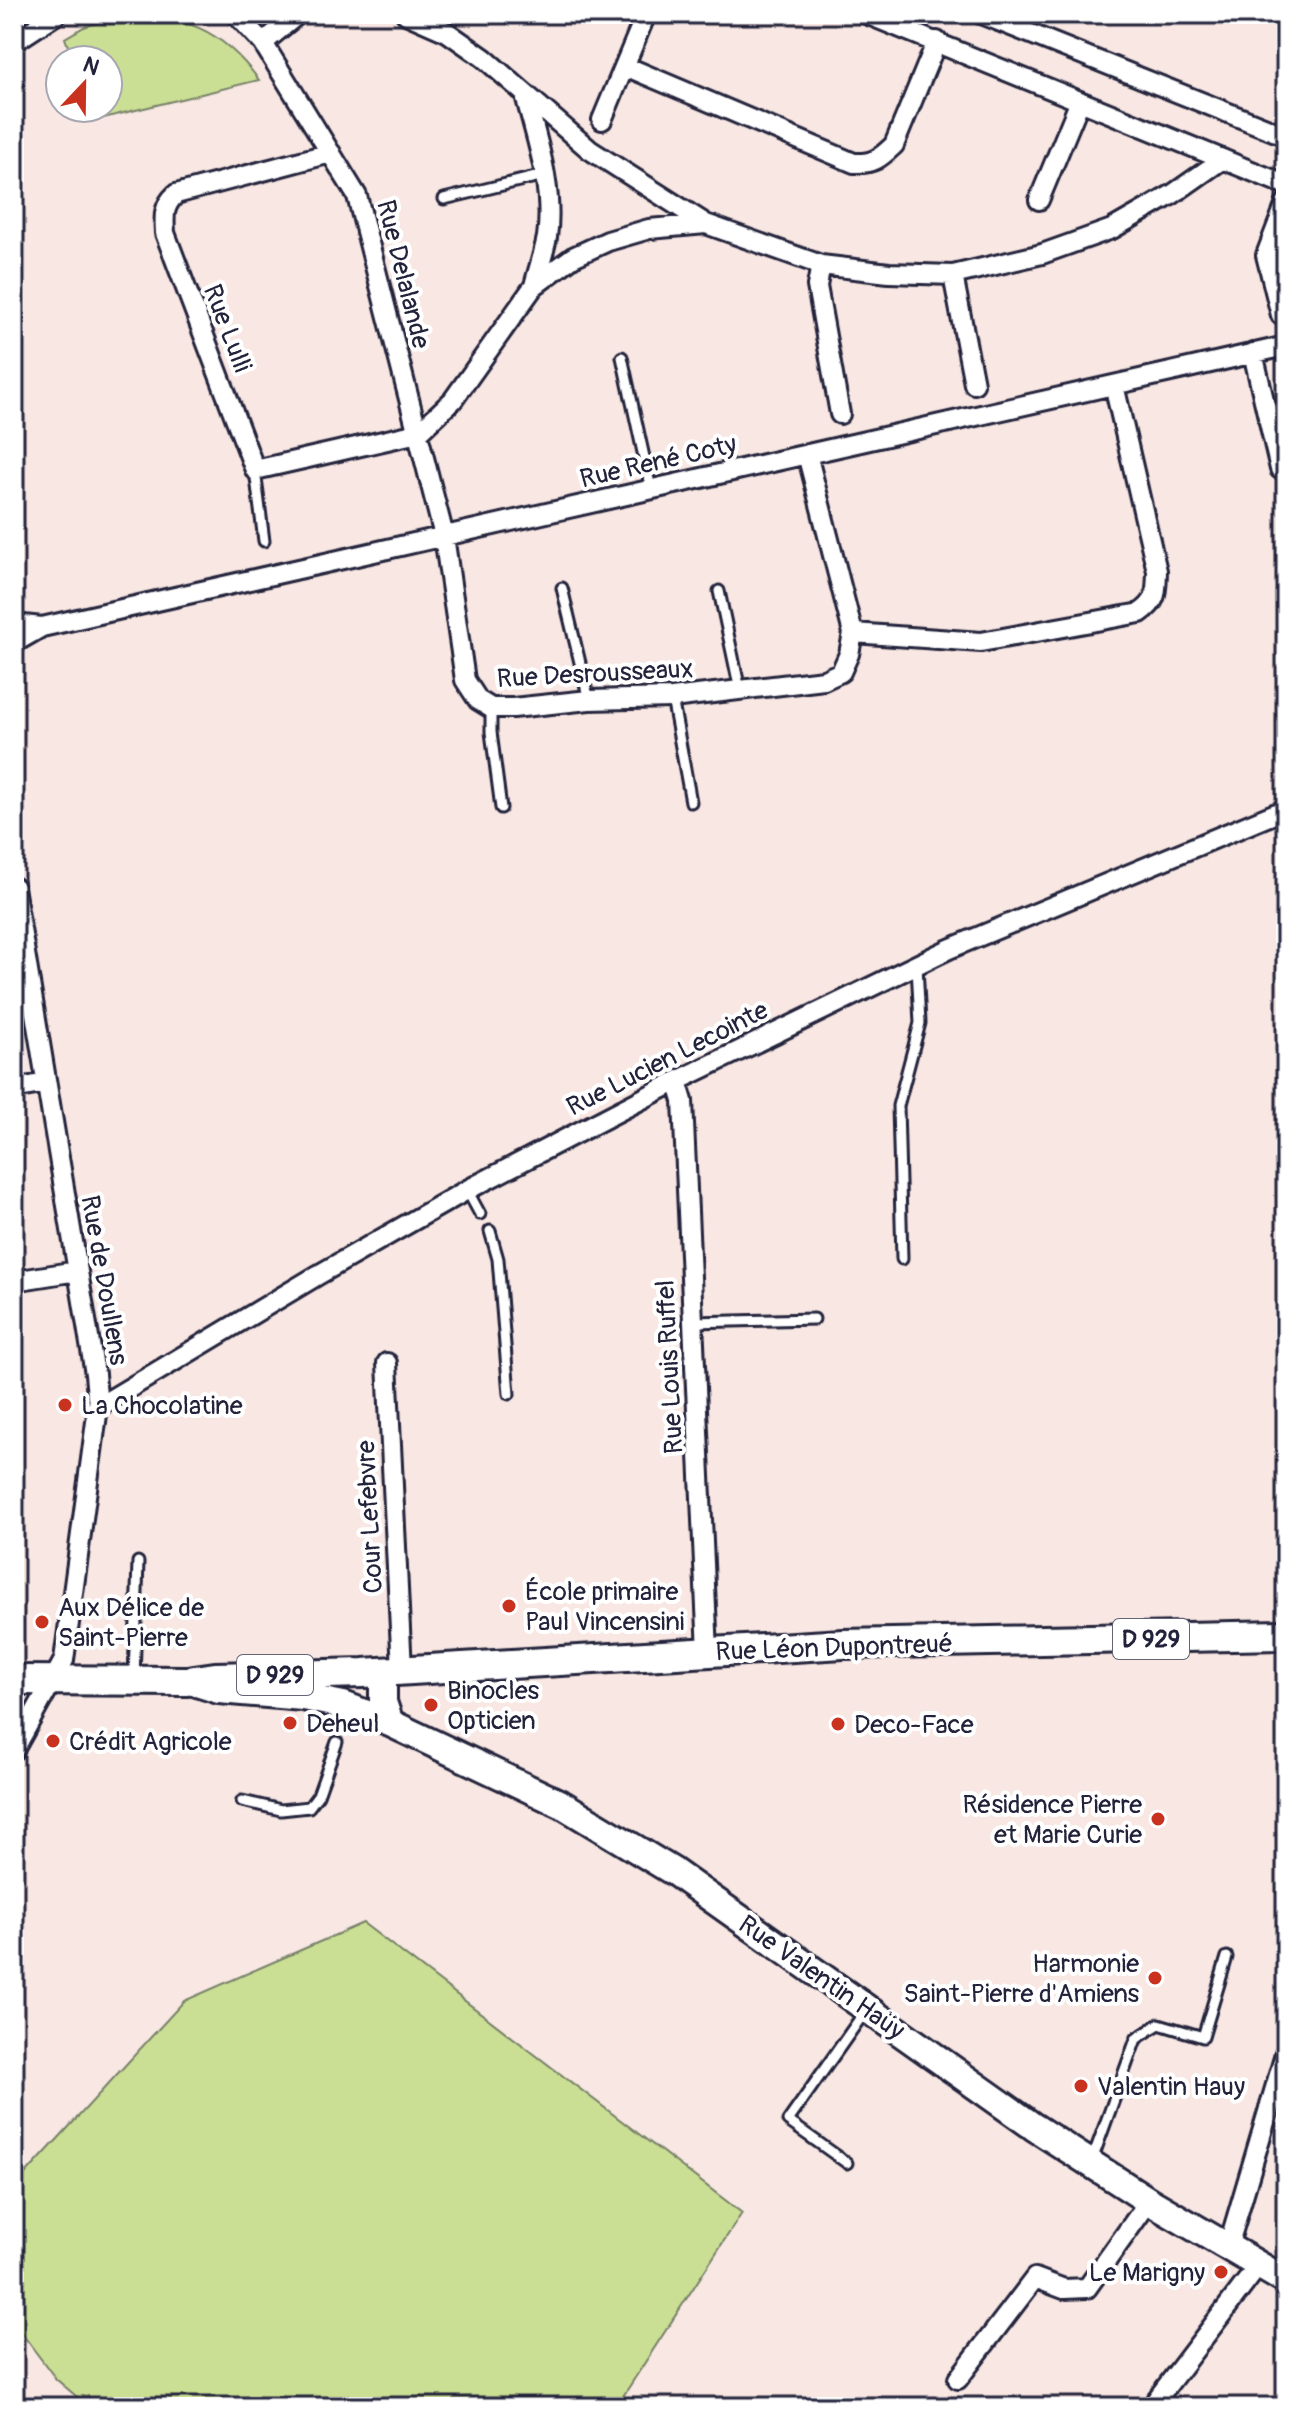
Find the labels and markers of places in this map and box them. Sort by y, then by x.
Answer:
place label: La Chocolatine [81,1390,243,1422]
marker: La Chocolatine [56,1396,74,1414]
place label: École primaire Paul Vincensini [525,1576,684,1638]
place label: Aux Délice de Saint-Pierre [58,1592,204,1654]
marker: École primaire Paul Vincensini [500,1597,518,1615]
marker: Aux Délice de Saint-Pierre [33,1613,51,1631]
place label: Binocles Opticien [447,1675,539,1737]
marker: Binocles Opticien [422,1696,440,1714]
place label: Deheul [306,1708,379,1740]
place label: Deco-Face [854,1709,974,1741]
marker: Deheul [281,1714,299,1732]
marker: Deco-Face [829,1715,847,1733]
place label: Crédit Agricole [69,1726,232,1758]
marker: Crédit Agricole [44,1732,62,1750]
place label: Résidence Pierre et Marie Curie [963,1789,1142,1851]
marker: Résidence Pierre et Marie Curie [1149,1810,1167,1828]
place label: Harmonie Saint-Pierre d'Amiens [904,1948,1139,2010]
marker: Harmonie Saint-Pierre d'Amiens [1146,1969,1164,1987]
place label: Valentin Hauy [1097,2071,1245,2103]
marker: Valentin Hauy [1072,2077,1090,2095]
place label: Le Marigny [1089,2257,1205,2289]
marker: Le Marigny [1212,2263,1230,2281]

